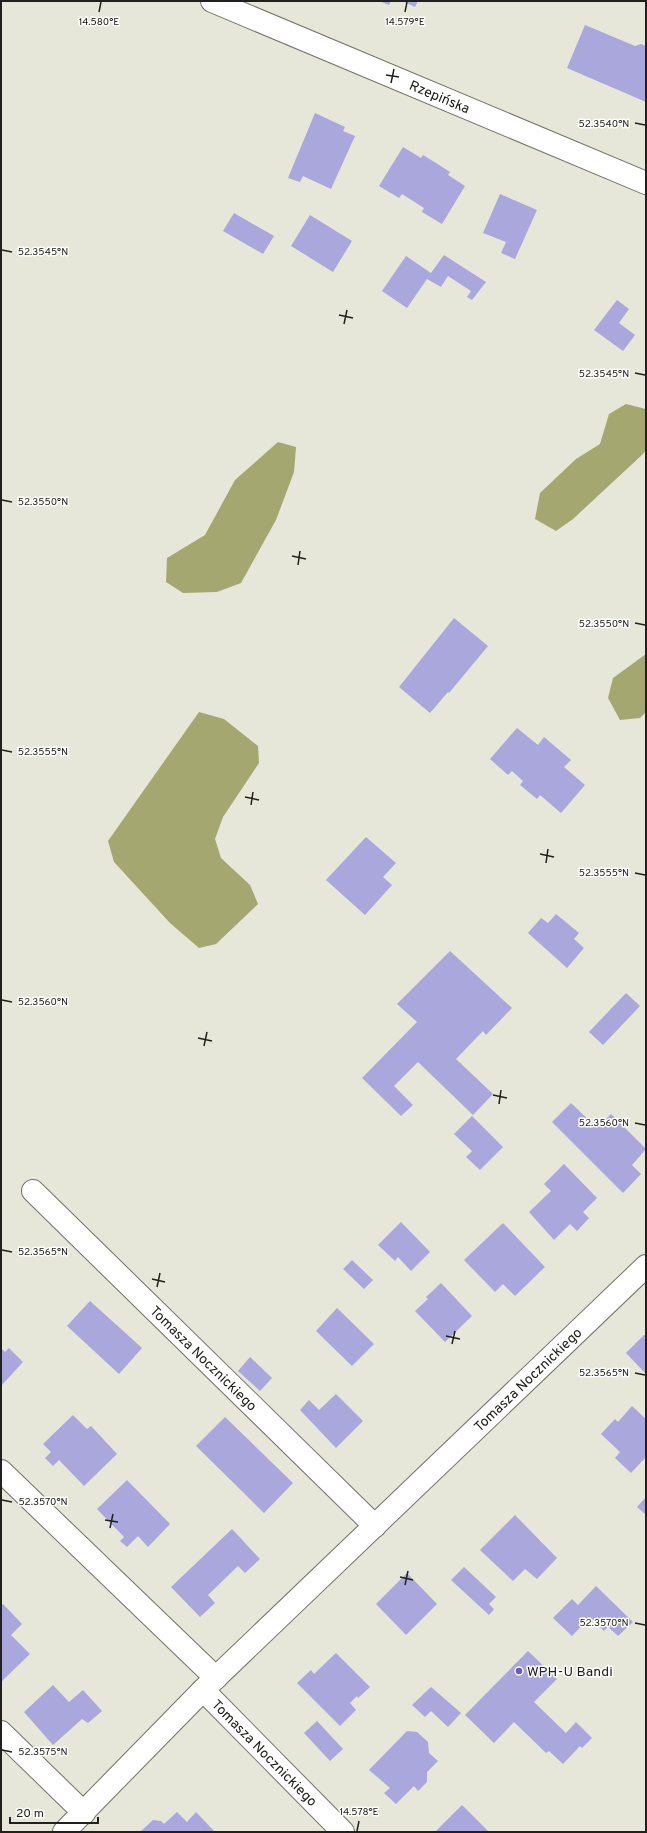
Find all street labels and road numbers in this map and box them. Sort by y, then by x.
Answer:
street label: Rzepińska [406,78,472,118]
street label: Tomasza Nocznickiego [146,1303,260,1416]
street label: Tomasza Nocznickiego [471,1325,586,1436]
street label: Tomasza Nocznickiego [207,1697,320,1811]

